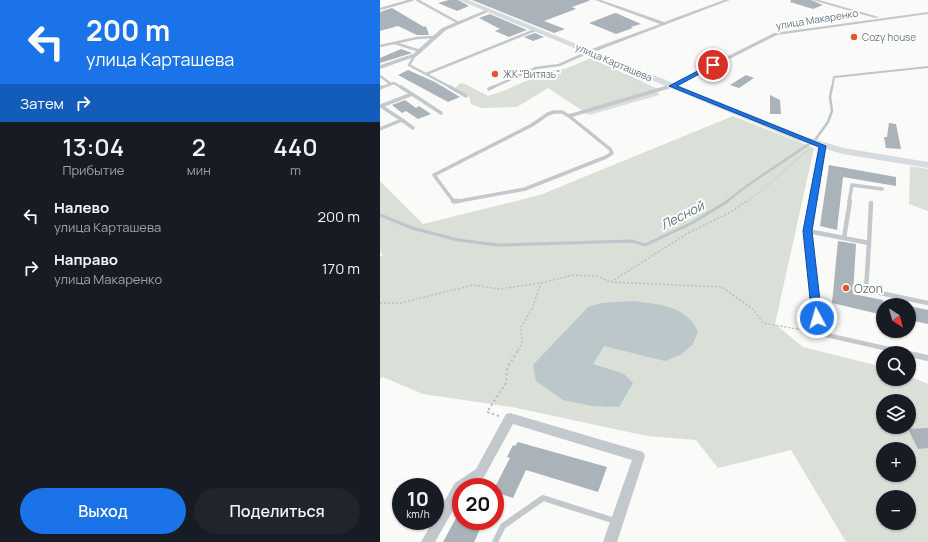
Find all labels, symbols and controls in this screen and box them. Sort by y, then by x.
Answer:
street label: улица Макаренко [775,6,859,32]
text: 200 m [86,11,170,49]
icon: left [20,16,72,68]
place label: Cozy house [862,30,916,44]
marker: Cozy house [849,32,859,42]
street label: улица Карташева [573,39,655,85]
text: улица Карташева [86,47,234,71]
pin [696,48,730,82]
icon: arrive [702,54,724,76]
place label: ЖК "Витязь" [503,67,560,81]
marker: ЖК "Витязь" [490,69,500,79]
icon: right [72,92,94,114]
text: Затем [20,93,64,114]
text: 13:04 [63,130,124,163]
text: 2 [192,130,206,163]
text: 440 [273,130,318,163]
text: Прибытие [62,161,124,179]
text: мин [187,161,211,179]
text: m [290,161,301,179]
water label: Лесной [657,196,708,234]
text: Налево [54,197,109,218]
icon: left [20,205,42,227]
text: 200 m [317,206,360,227]
text: улица Карташева [54,218,161,236]
text: Направо [54,249,118,270]
icon: right [20,257,42,279]
text: 170 m [322,258,360,279]
text: улица Макаренко [54,270,162,288]
place label: Ozon [854,280,883,297]
marker: Ozon [841,283,851,293]
position arrow [796,297,838,339]
north arrow [876,298,916,338]
map controls [876,298,916,530]
button: search [876,346,916,386]
button: layers [876,394,916,434]
button: + [876,442,916,482]
speed limit sign: 20 [452,478,504,530]
text: 10 [407,485,429,512]
button: Выход [20,488,186,534]
button: Поделиться [194,488,360,534]
button: − [876,490,916,530]
text: km/h [406,507,430,521]

